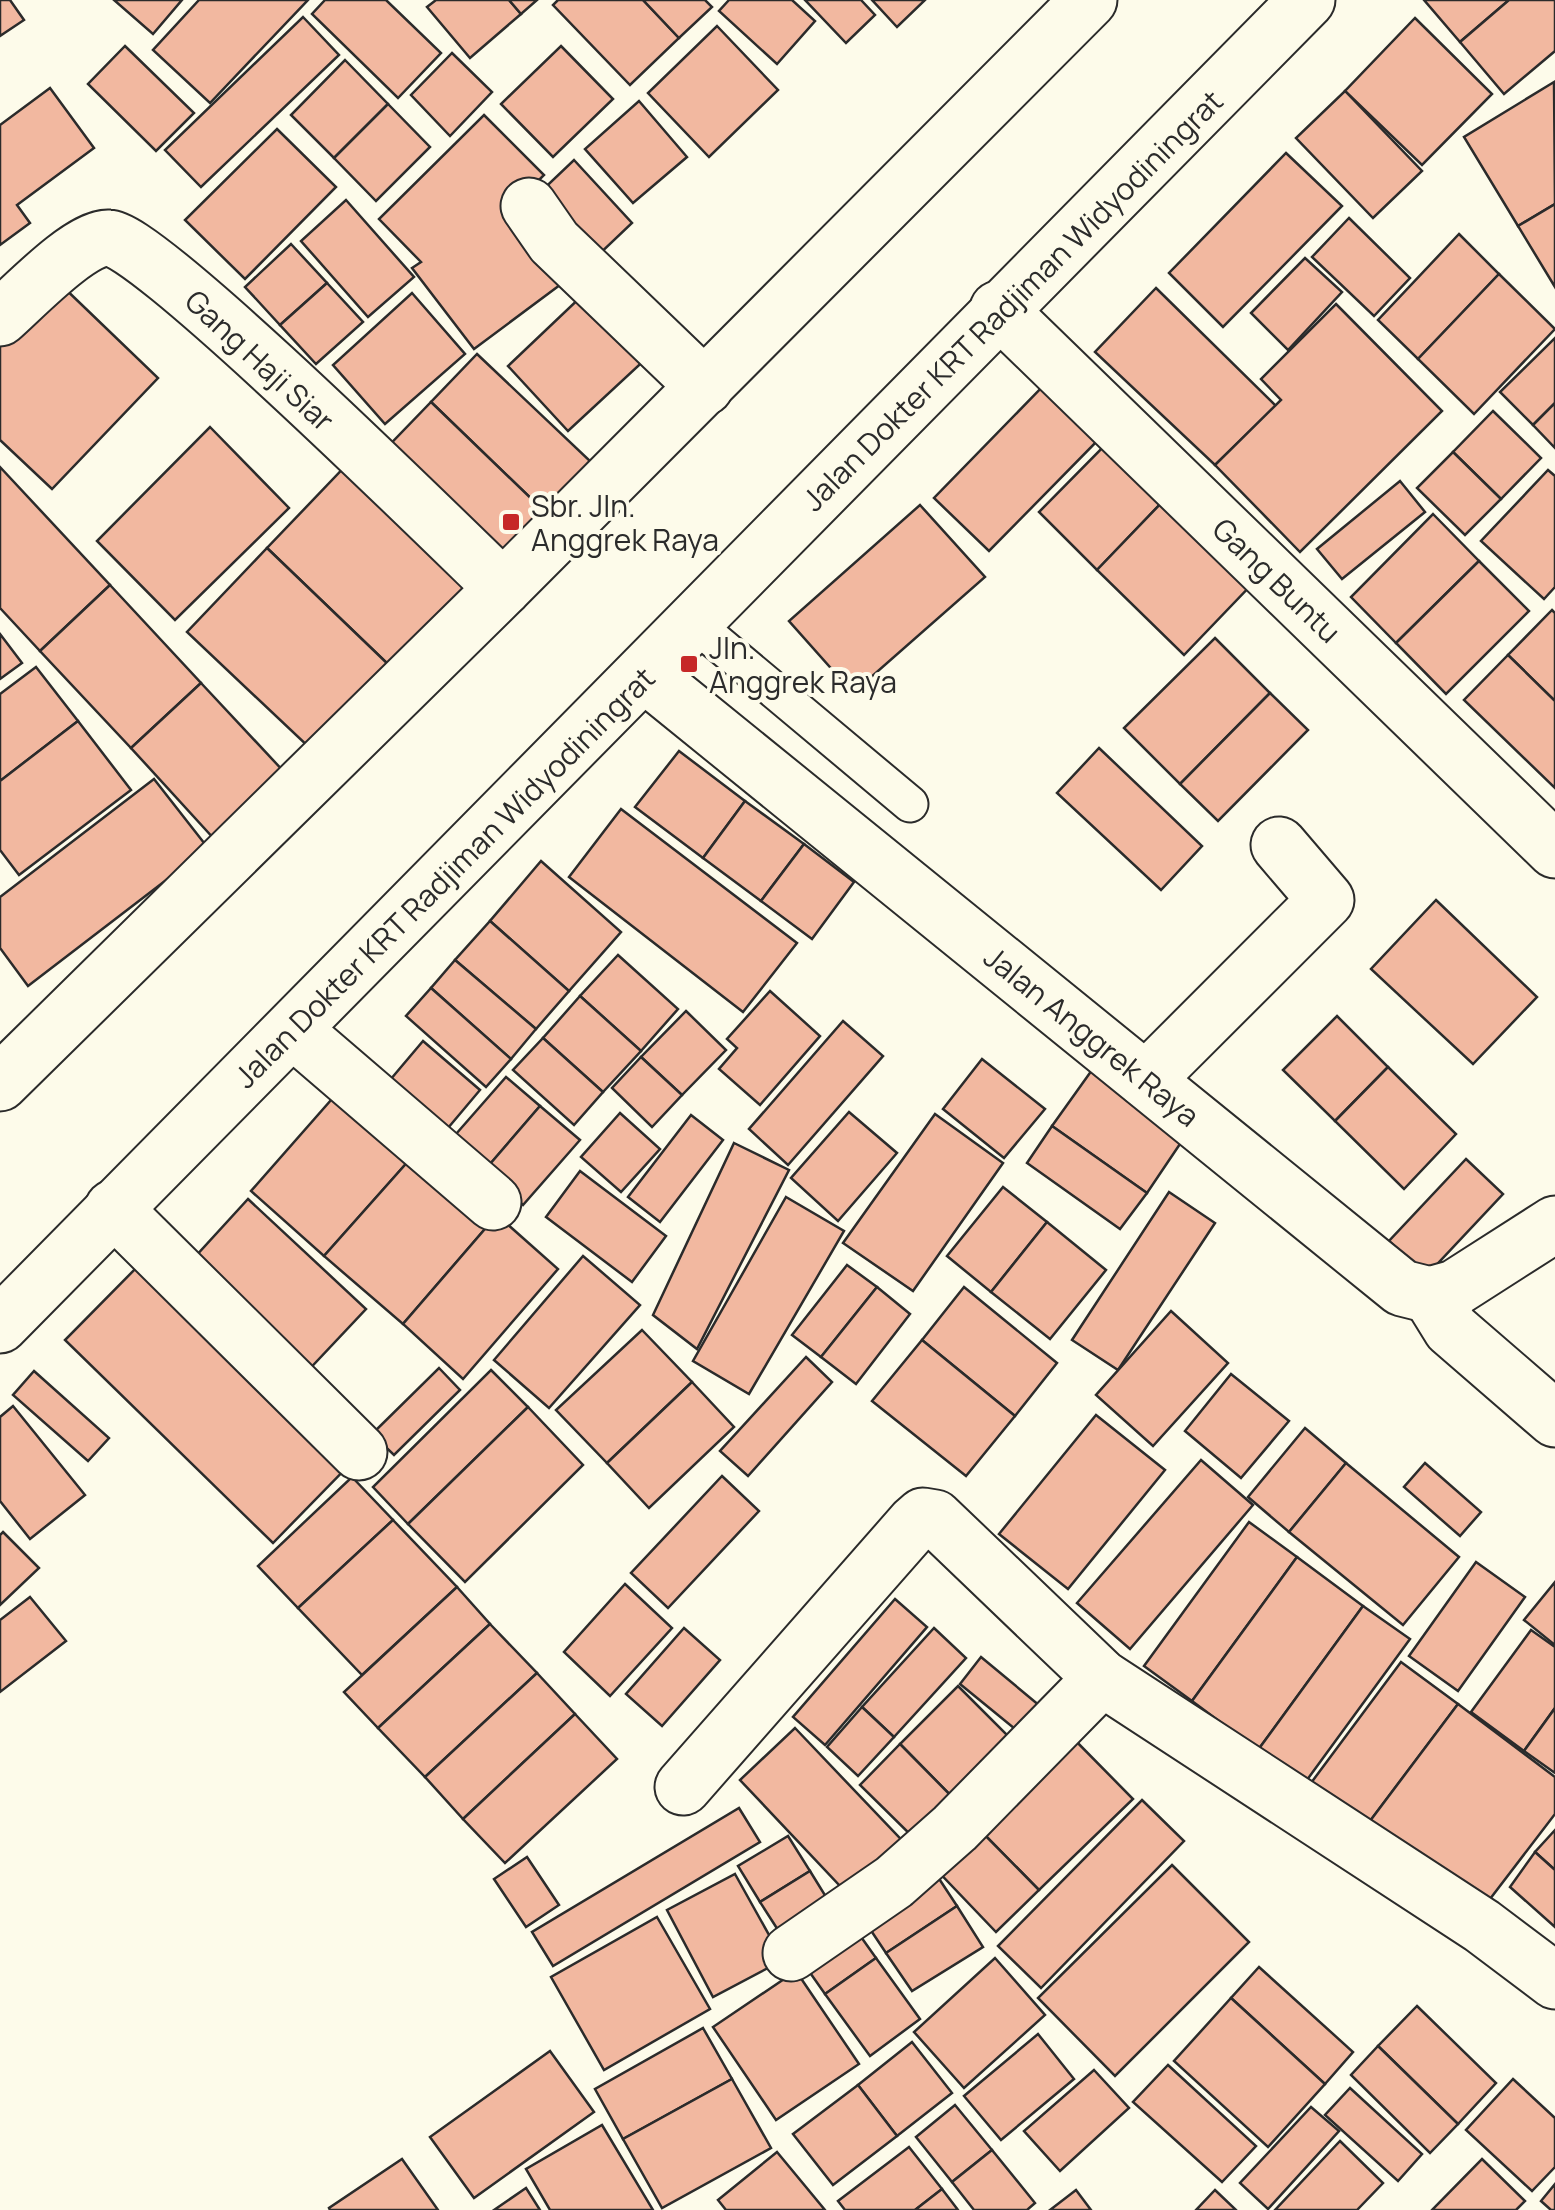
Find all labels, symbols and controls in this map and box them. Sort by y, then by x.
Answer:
street label: Jalan Dokter KRT Radjiman Widyodiningrat [793,81,1231,519]
street label: Gang Haji Siar [177,280,344,440]
place label: Sbr. Jln. Anggrek Raya [531,485,719,560]
street label: Gang Buntu [1204,509,1350,651]
marker: Sbr. Jln. Anggrek Raya [500,511,522,533]
place label: Jln. Anggrek Raya [709,627,897,702]
marker: Jln. Anggrek Raya [678,653,700,675]
street label: Jalan Dokter KRT Radjiman Widyodiningrat [225,658,663,1096]
street label: Jalan Anggrek Raya [976,936,1208,1136]

